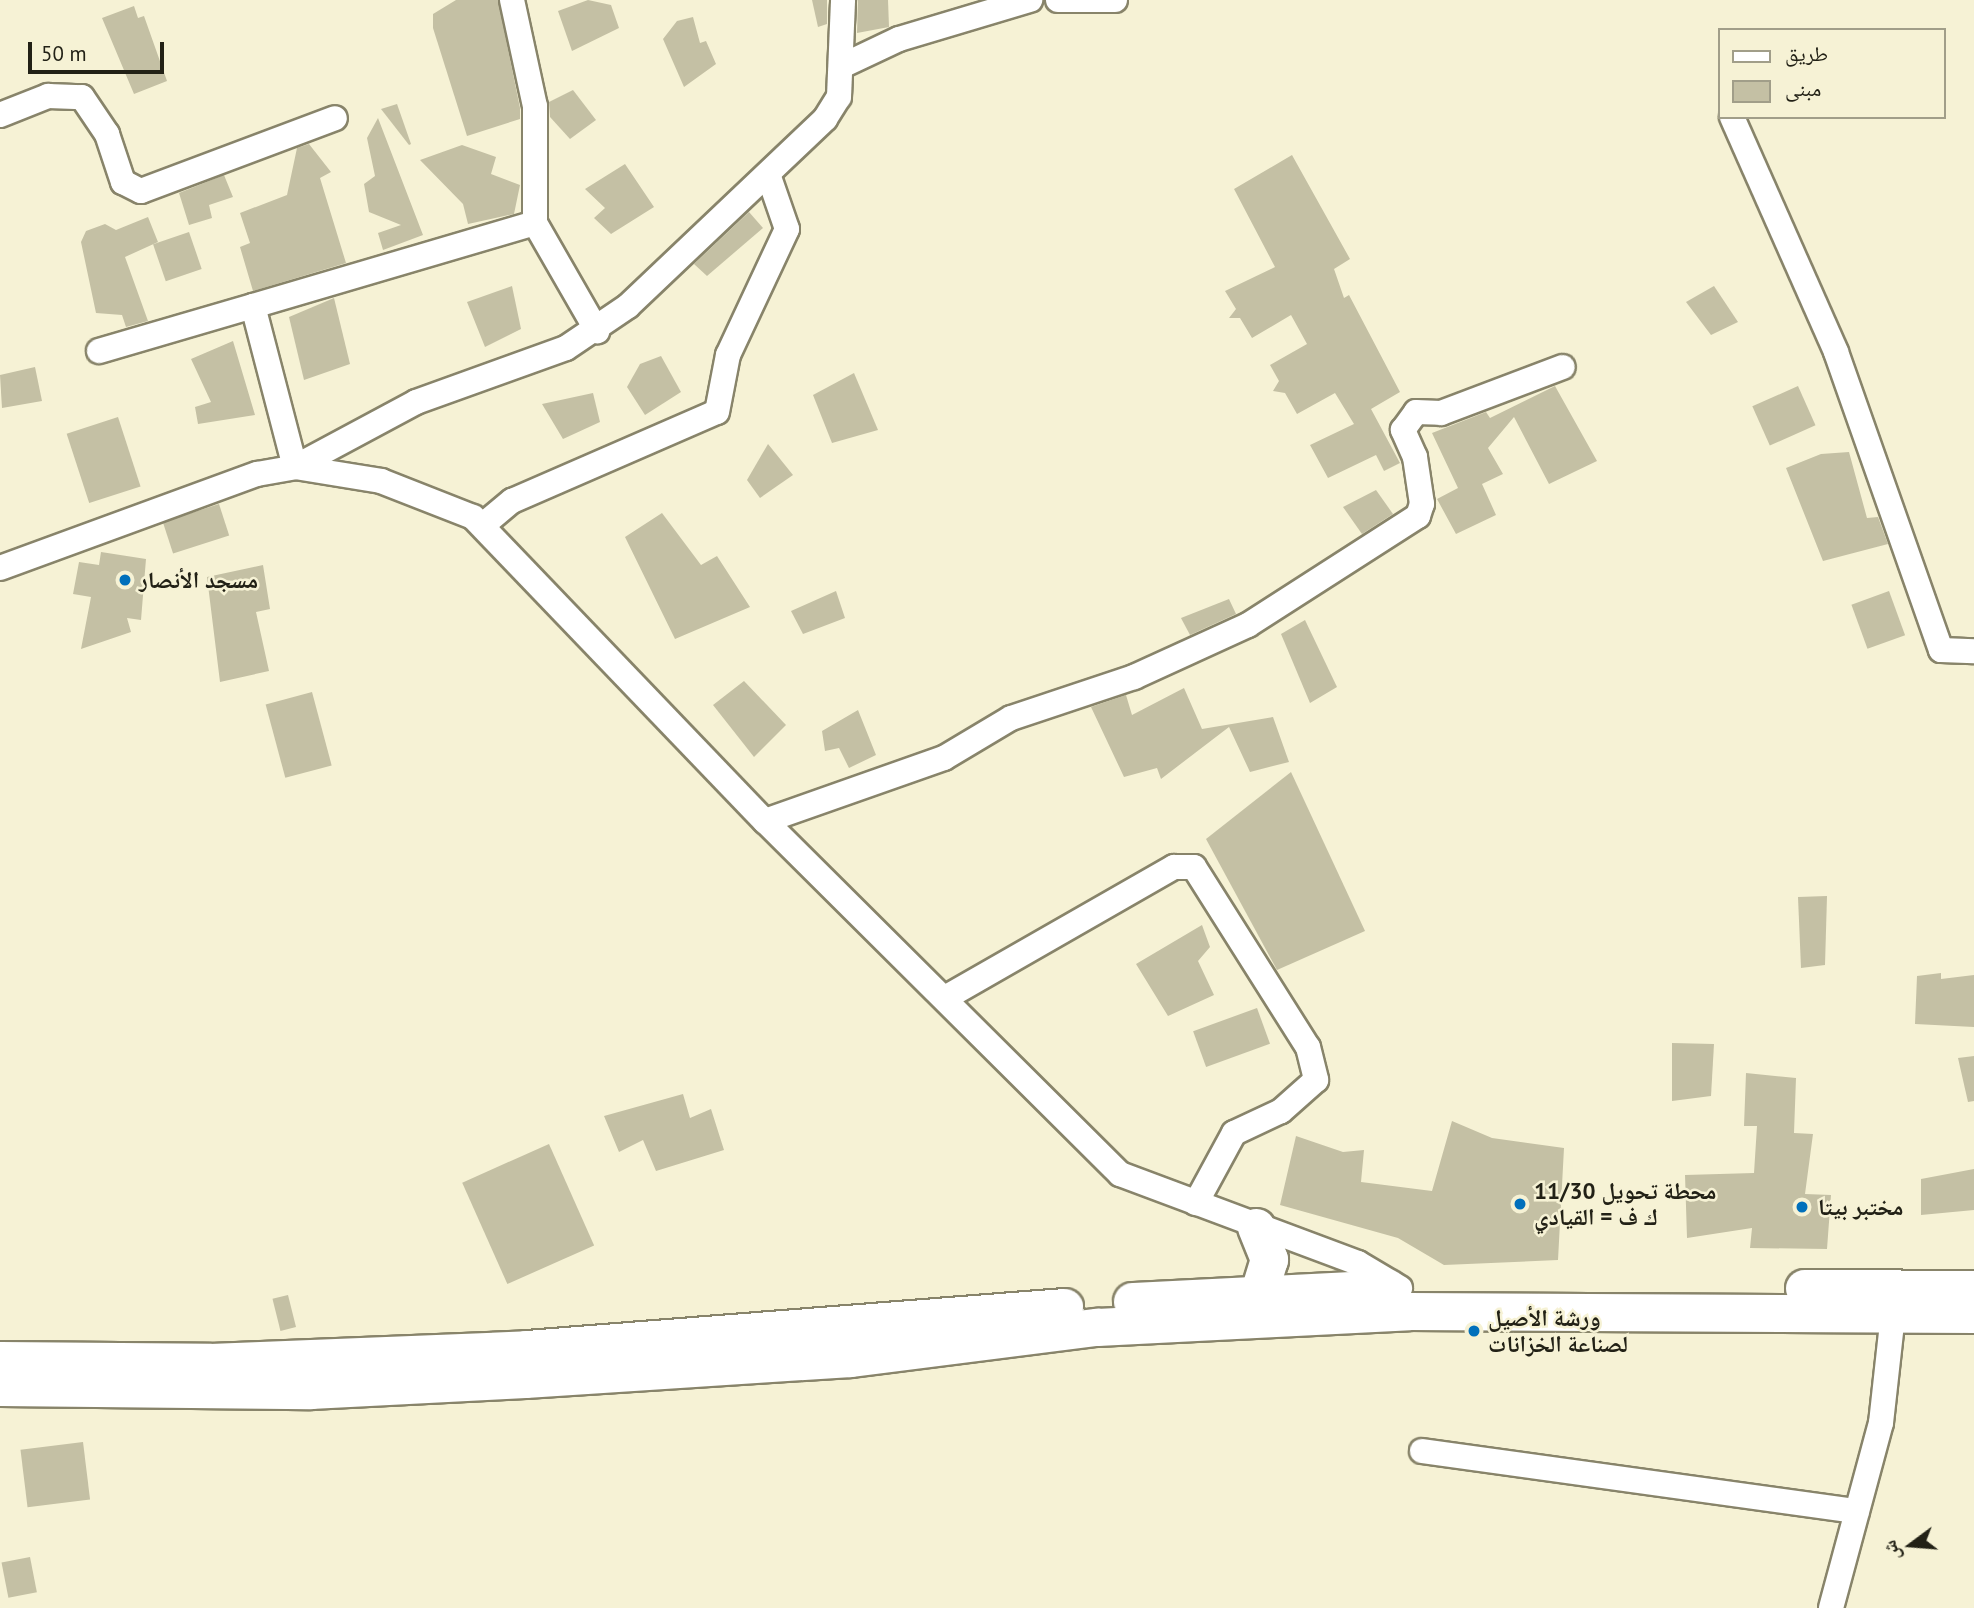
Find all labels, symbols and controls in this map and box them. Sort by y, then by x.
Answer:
scale bar [32,28,168,72]
legend [1718,28,1946,119]
text: 50 m [41,40,87,67]
text: طريق [1785,40,1828,67]
text: مبنى [1785,75,1821,102]
place label: مسجد الأنصار [139,566,258,594]
marker: مسجد الأنصار [117,572,133,588]
place label: محطة تحويل 11/30 ك ف = القيادي [1534,1177,1716,1231]
place label: مختبر بيتا [1818,1193,1903,1221]
marker: محطة تحويل 11/30 ك ف = القيادي [1512,1196,1528,1212]
marker: مختبر بيتا [1792,1197,1812,1217]
place label: ورشة الأصيل لصناعة الخزانات [1488,1304,1628,1358]
marker: ورشة الأصيل لصناعة الخزانات [1466,1323,1482,1339]
north arrow [1876,1510,1946,1580]
text: ش [1877,1538,1905,1564]

